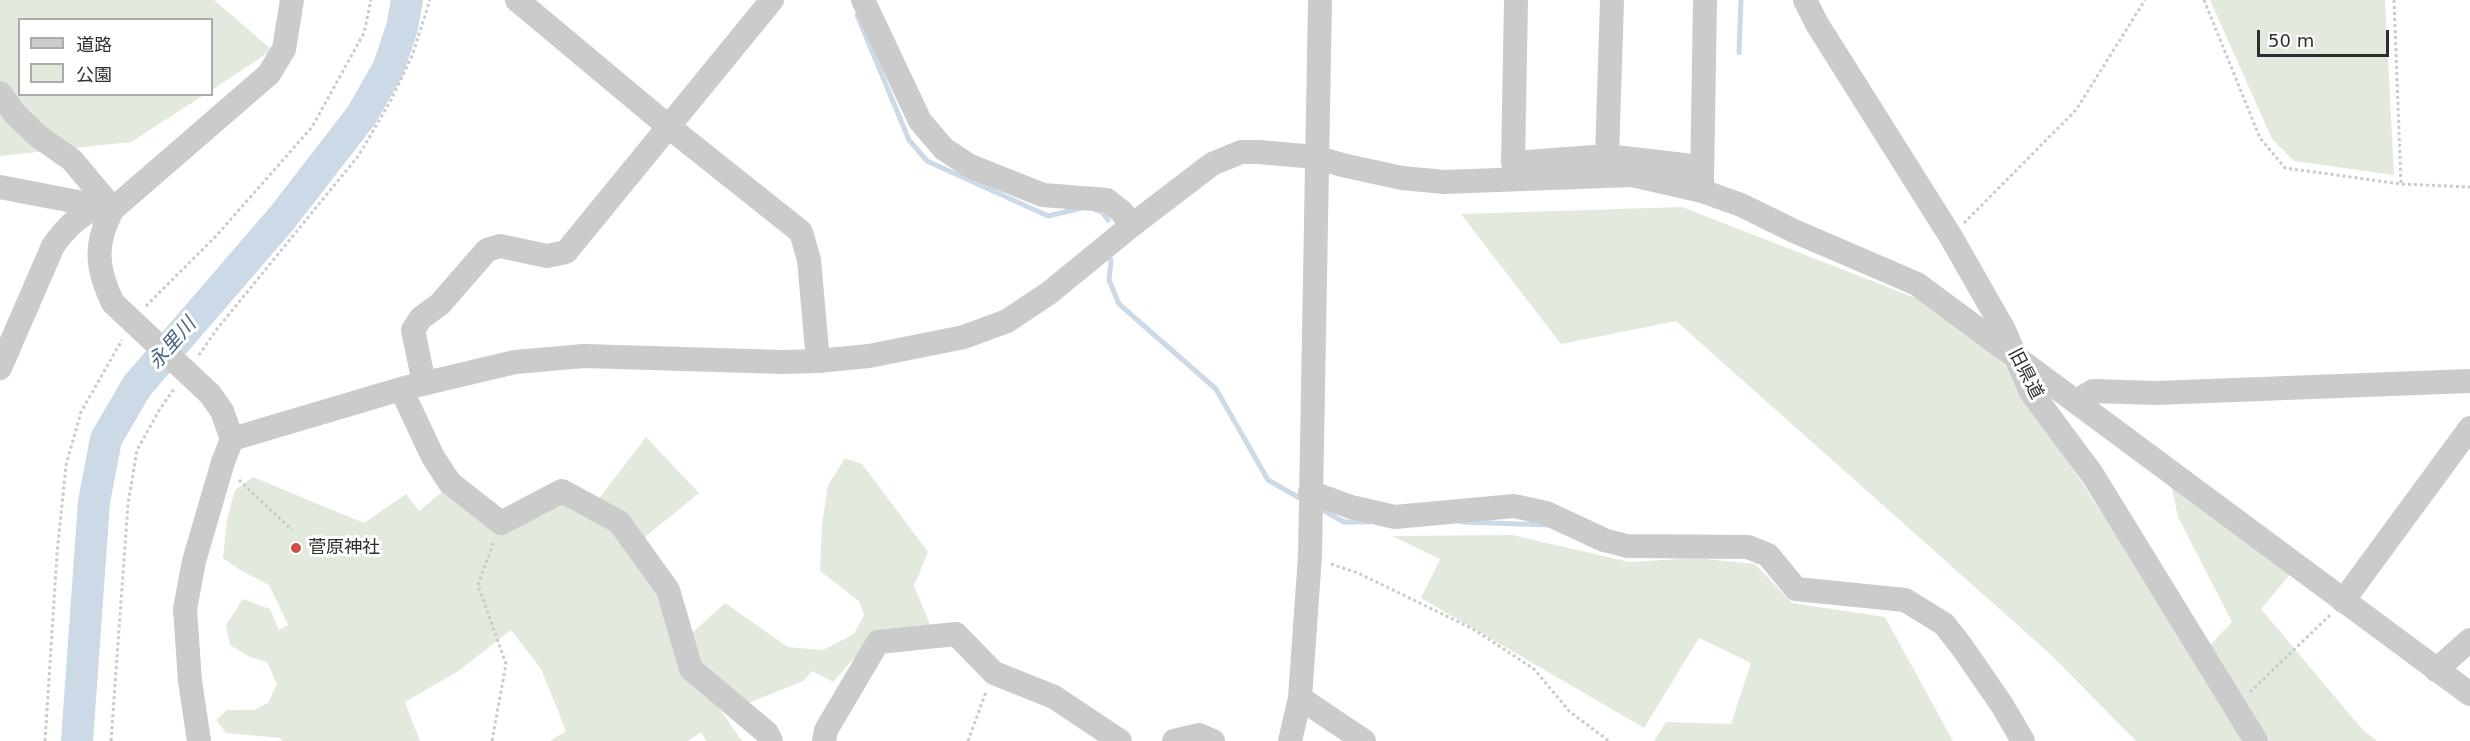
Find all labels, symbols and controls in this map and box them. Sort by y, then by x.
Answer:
legend [18,18,213,96]
scale bar [2260,18,2392,56]
text: 50 m [2268,30,2314,51]
text: 道路 [76,34,112,55]
text: 公園 [76,64,112,85]
water label: 永里川 [144,313,202,375]
street label: 旧県道 [2003,345,2047,403]
place label: 菅原神社 [308,537,380,559]
marker: 菅原神社 [289,541,303,555]

